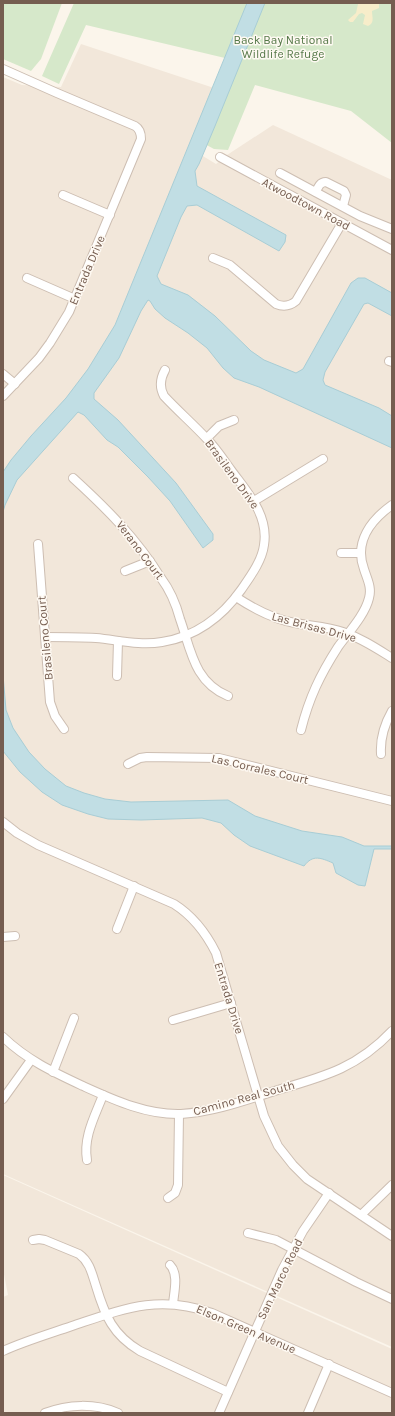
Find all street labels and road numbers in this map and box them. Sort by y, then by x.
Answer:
street label: Atwoodtown Road [260,175,352,233]
street label: Entrada Drive [66,233,108,307]
street label: Brasileno Drive [202,437,262,511]
street label: Verano Court [113,518,167,583]
street label: Brasileno Court [34,595,56,681]
street label: Las Brisas Drive [270,609,358,645]
street label: Las Corrales Court [210,751,310,787]
street label: Entrada Drive [211,961,247,1035]
street label: Camino Real South [192,1078,296,1118]
street label: San Marco Road [254,1236,306,1322]
street label: Elson Green Avenue [194,1302,298,1356]

